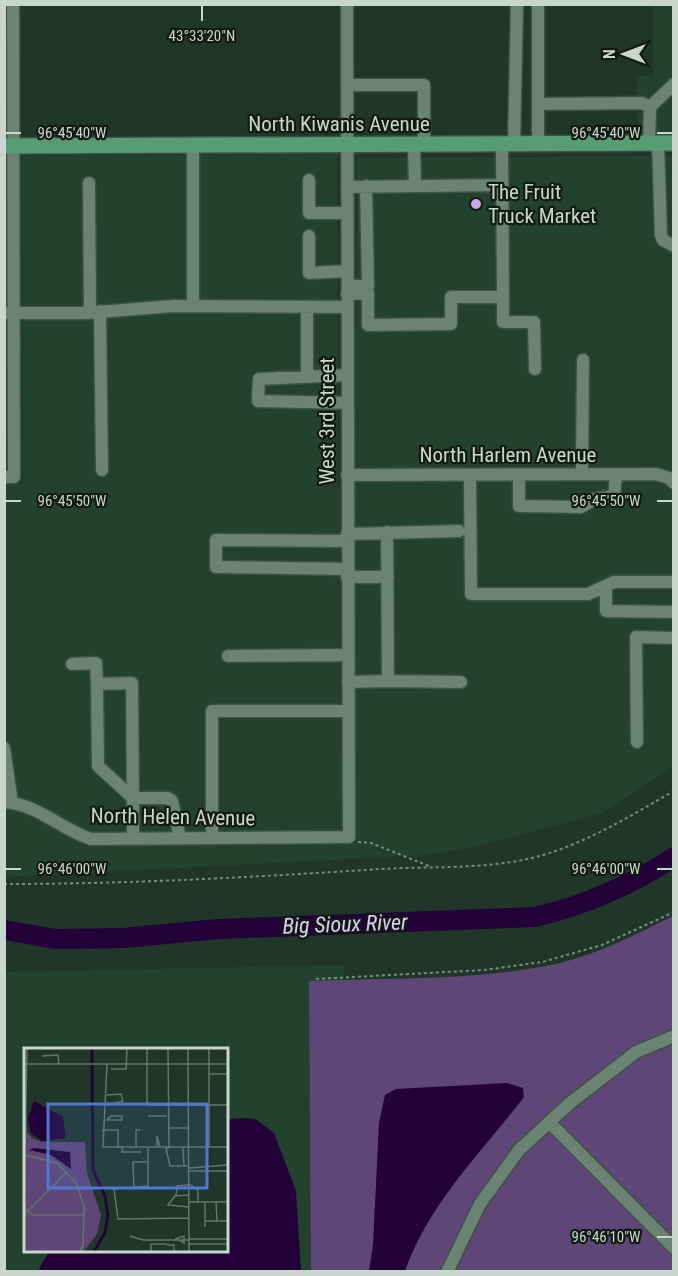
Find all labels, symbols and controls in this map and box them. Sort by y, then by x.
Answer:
north arrow [594,24,654,84]
text: 43°33'20"N [169,27,235,45]
text: N [600,49,619,59]
street label: North Kiwanis Avenue [248,112,430,136]
text: 96°45'40"W [38,124,107,142]
text: 96°45'40"W [572,124,641,142]
place label: The Fruit Truck Market [488,180,596,228]
marker: The Fruit Truck Market [469,197,483,211]
street label: West 3rd Street [315,357,339,485]
street label: North Harlem Avenue [420,443,597,467]
text: 96°45'50"W [38,492,107,510]
text: 96°45'50"W [572,492,641,510]
street label: North Helen Avenue [90,804,256,830]
text: 96°46'00"W [38,860,107,878]
text: 96°46'00"W [572,860,641,878]
water label: Big Sioux River [282,909,408,939]
inset map [24,1048,228,1252]
text: 96°46'10"W [572,1228,641,1246]

